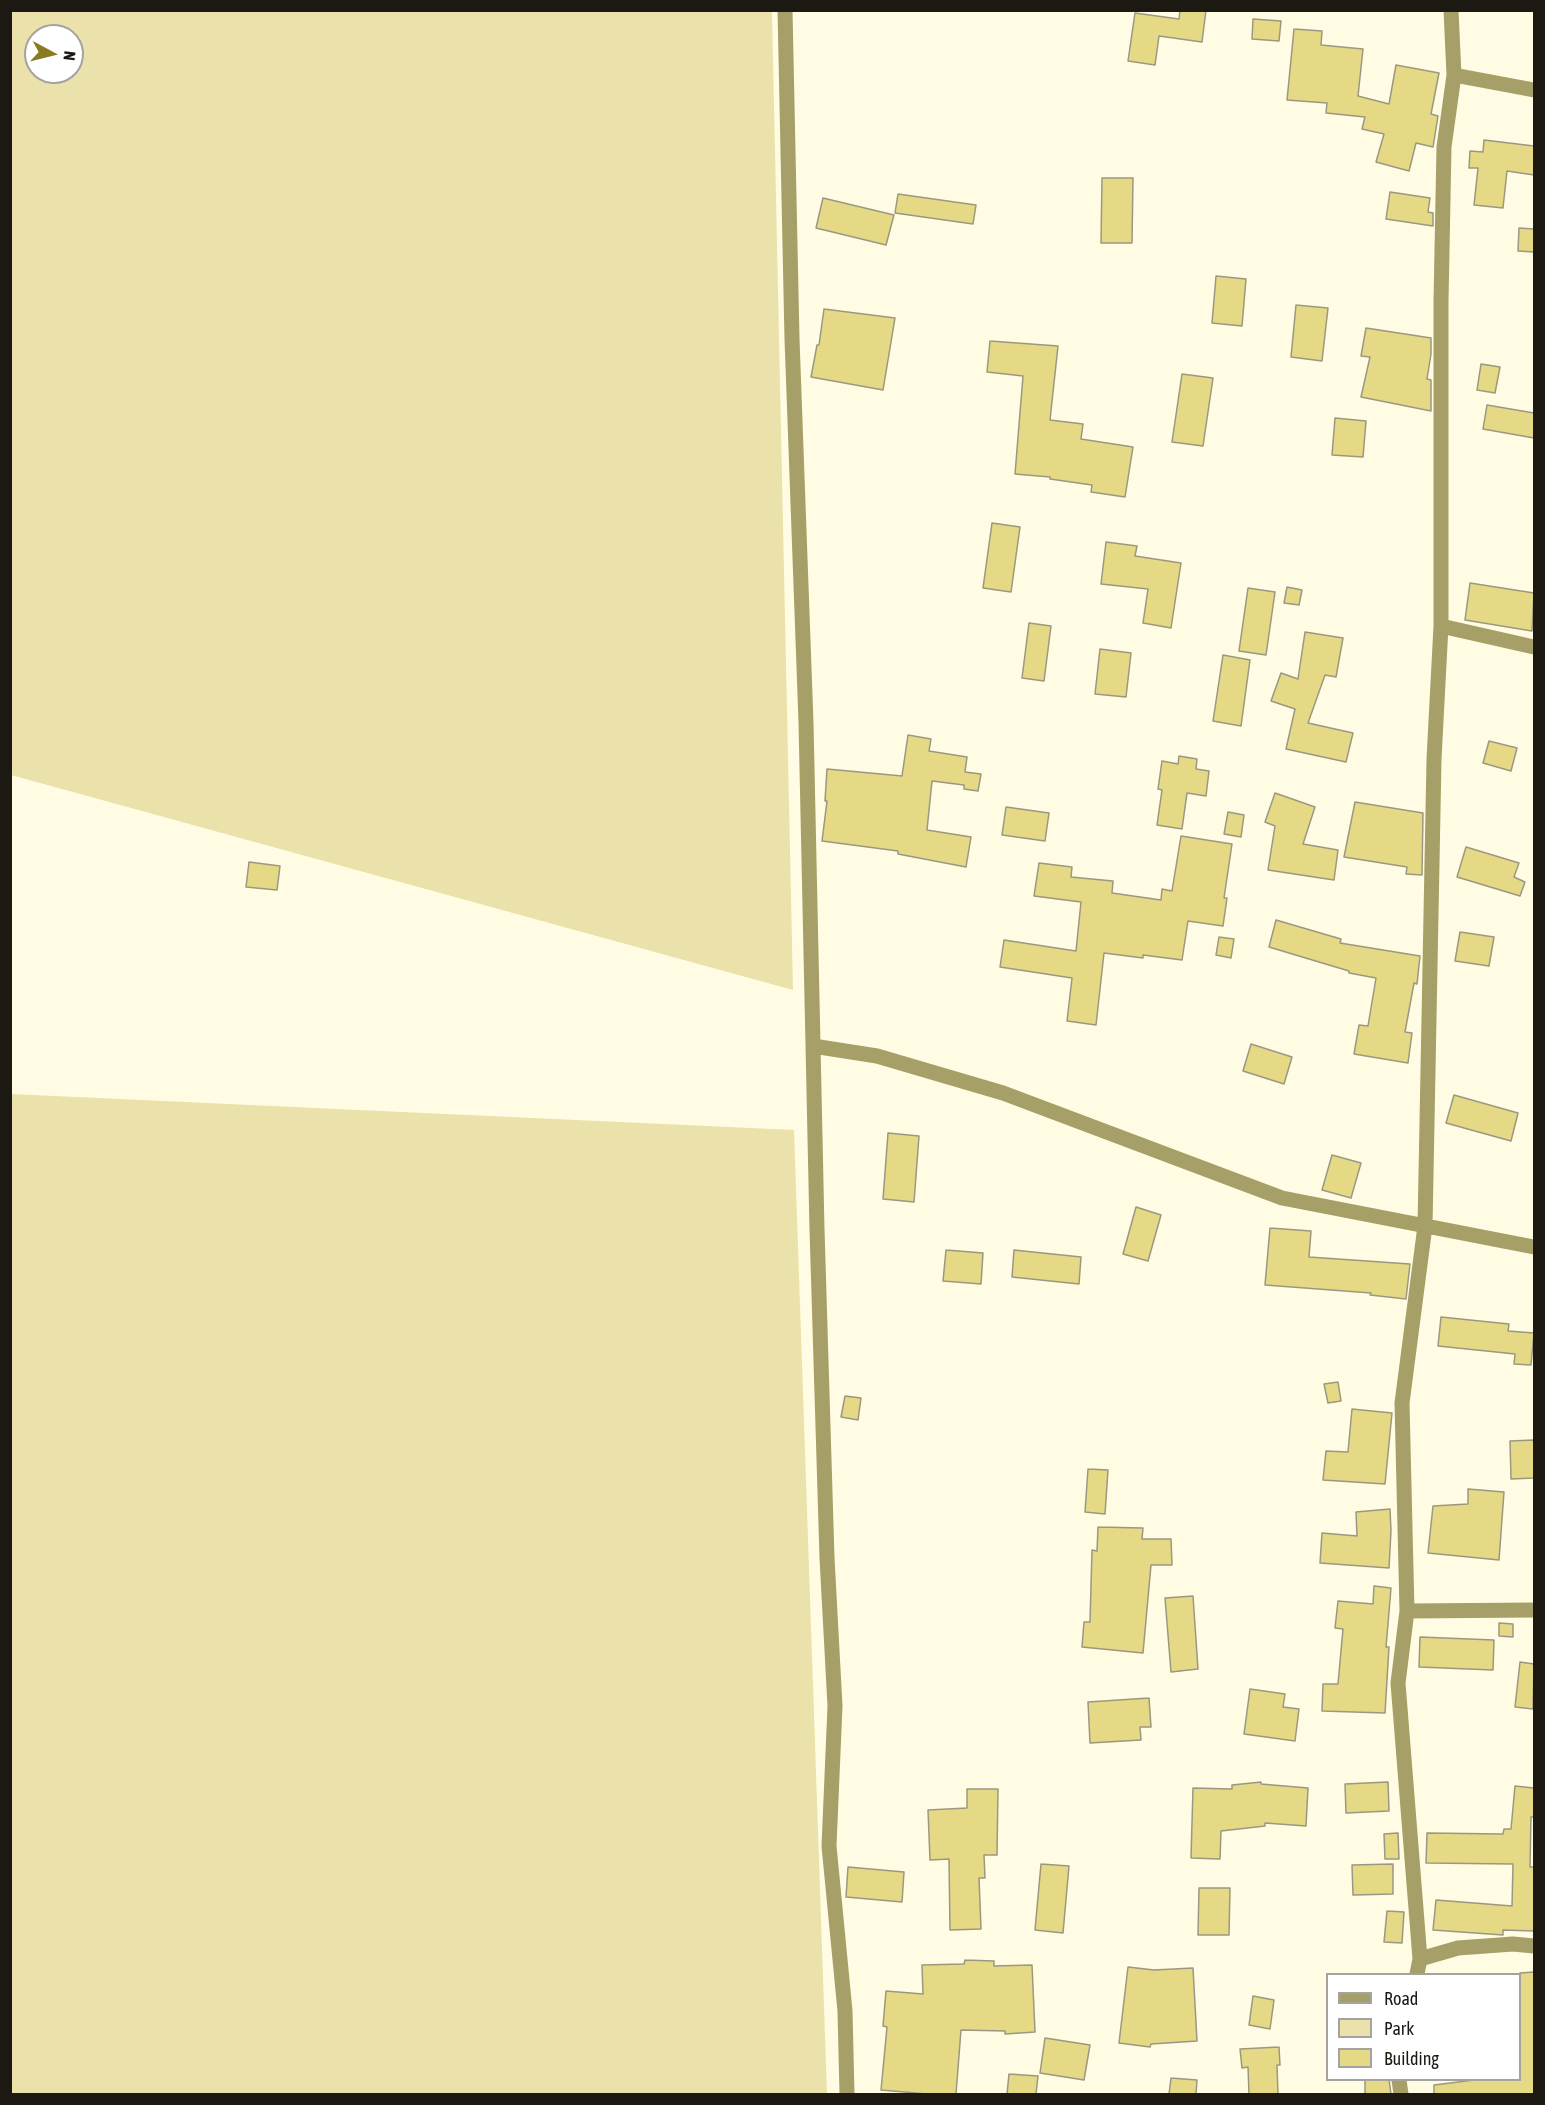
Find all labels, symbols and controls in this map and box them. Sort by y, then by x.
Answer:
north arrow [24,24,84,84]
text: N [60,50,79,62]
legend [1326,1973,1521,2081]
text: Road [1384,1988,1418,2009]
text: Park [1384,2018,1414,2039]
text: Building [1384,2048,1439,2069]

